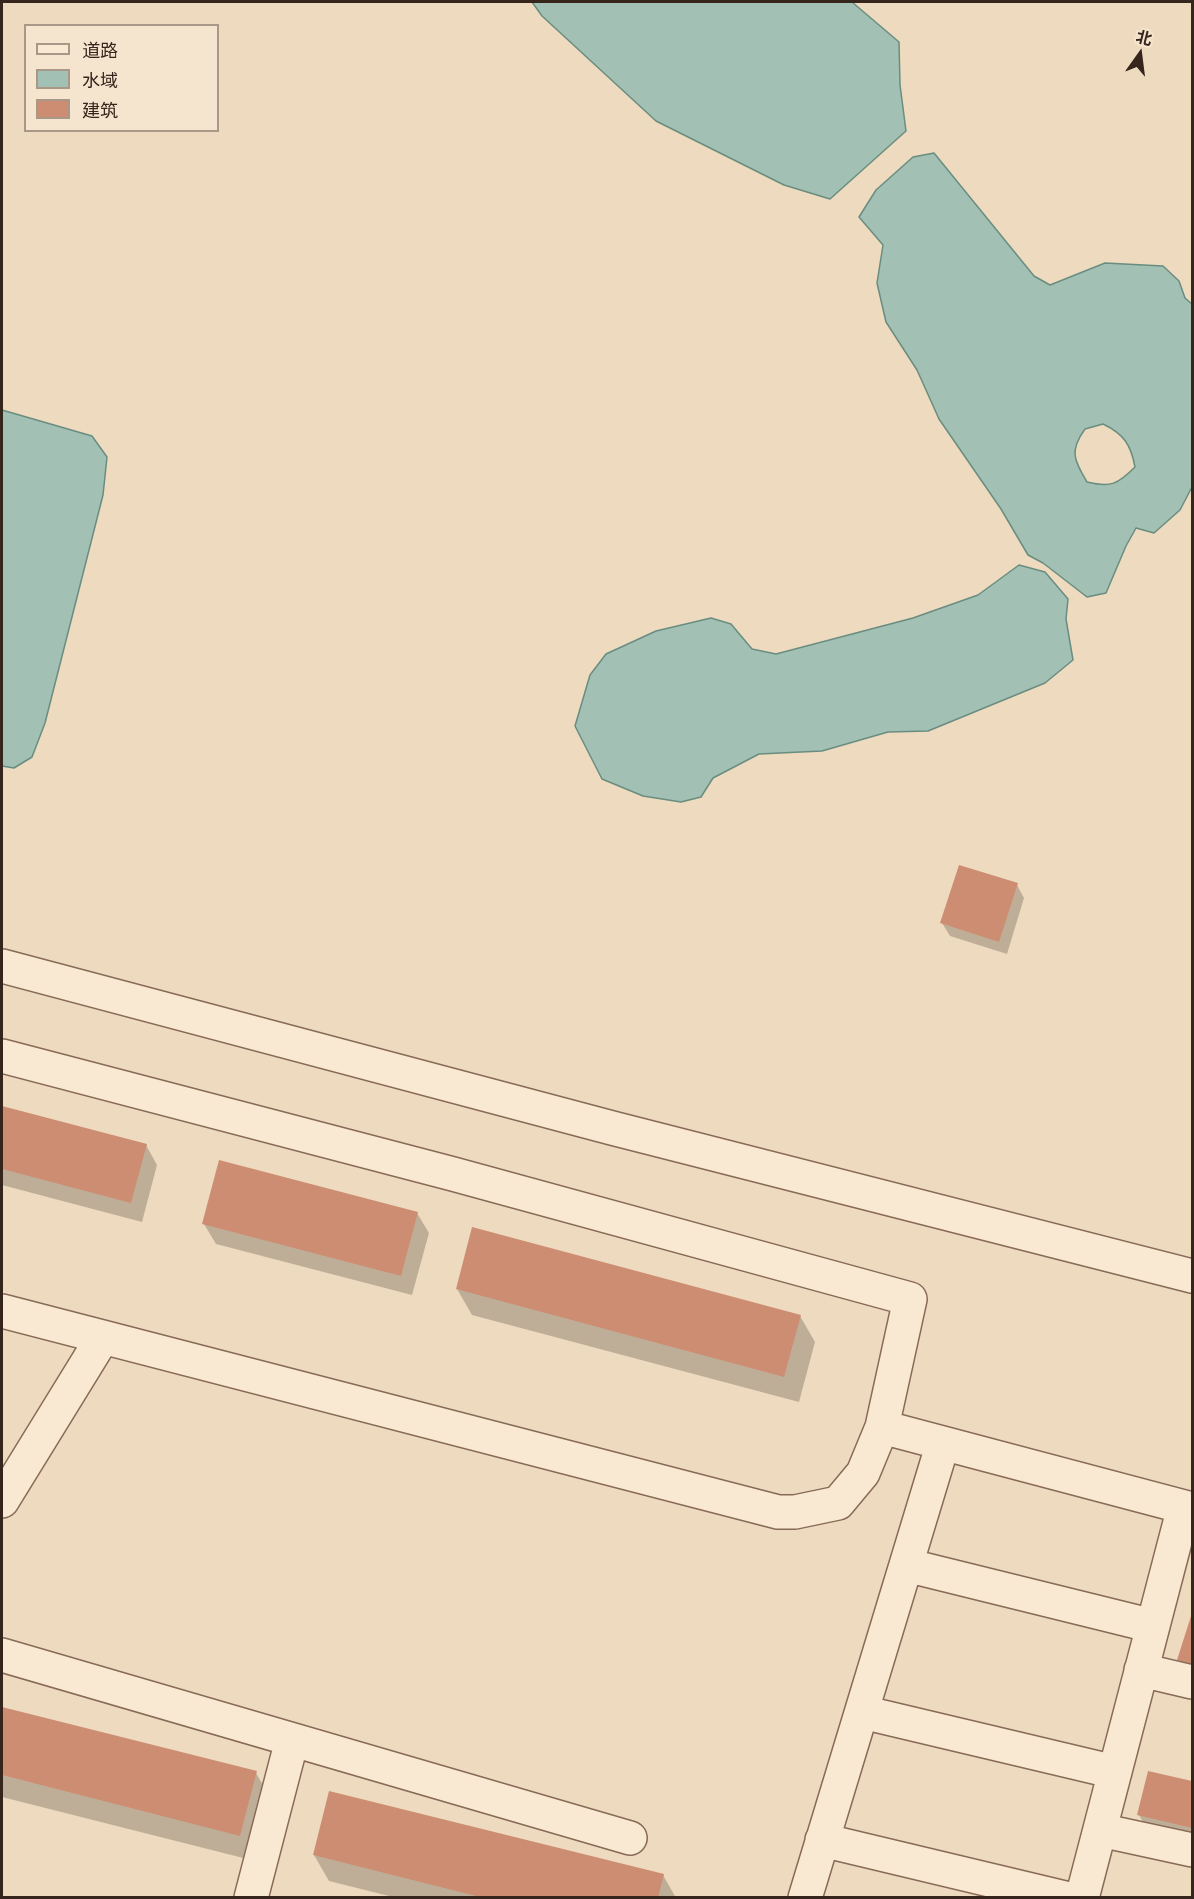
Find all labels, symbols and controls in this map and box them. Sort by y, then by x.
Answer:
text: 北 [1134,23,1155,50]
legend [24,24,219,132]
north arrow [1110,24,1170,84]
text: 道路 [82,36,118,63]
text: 水域 [82,66,118,93]
text: 建筑 [82,96,118,123]

